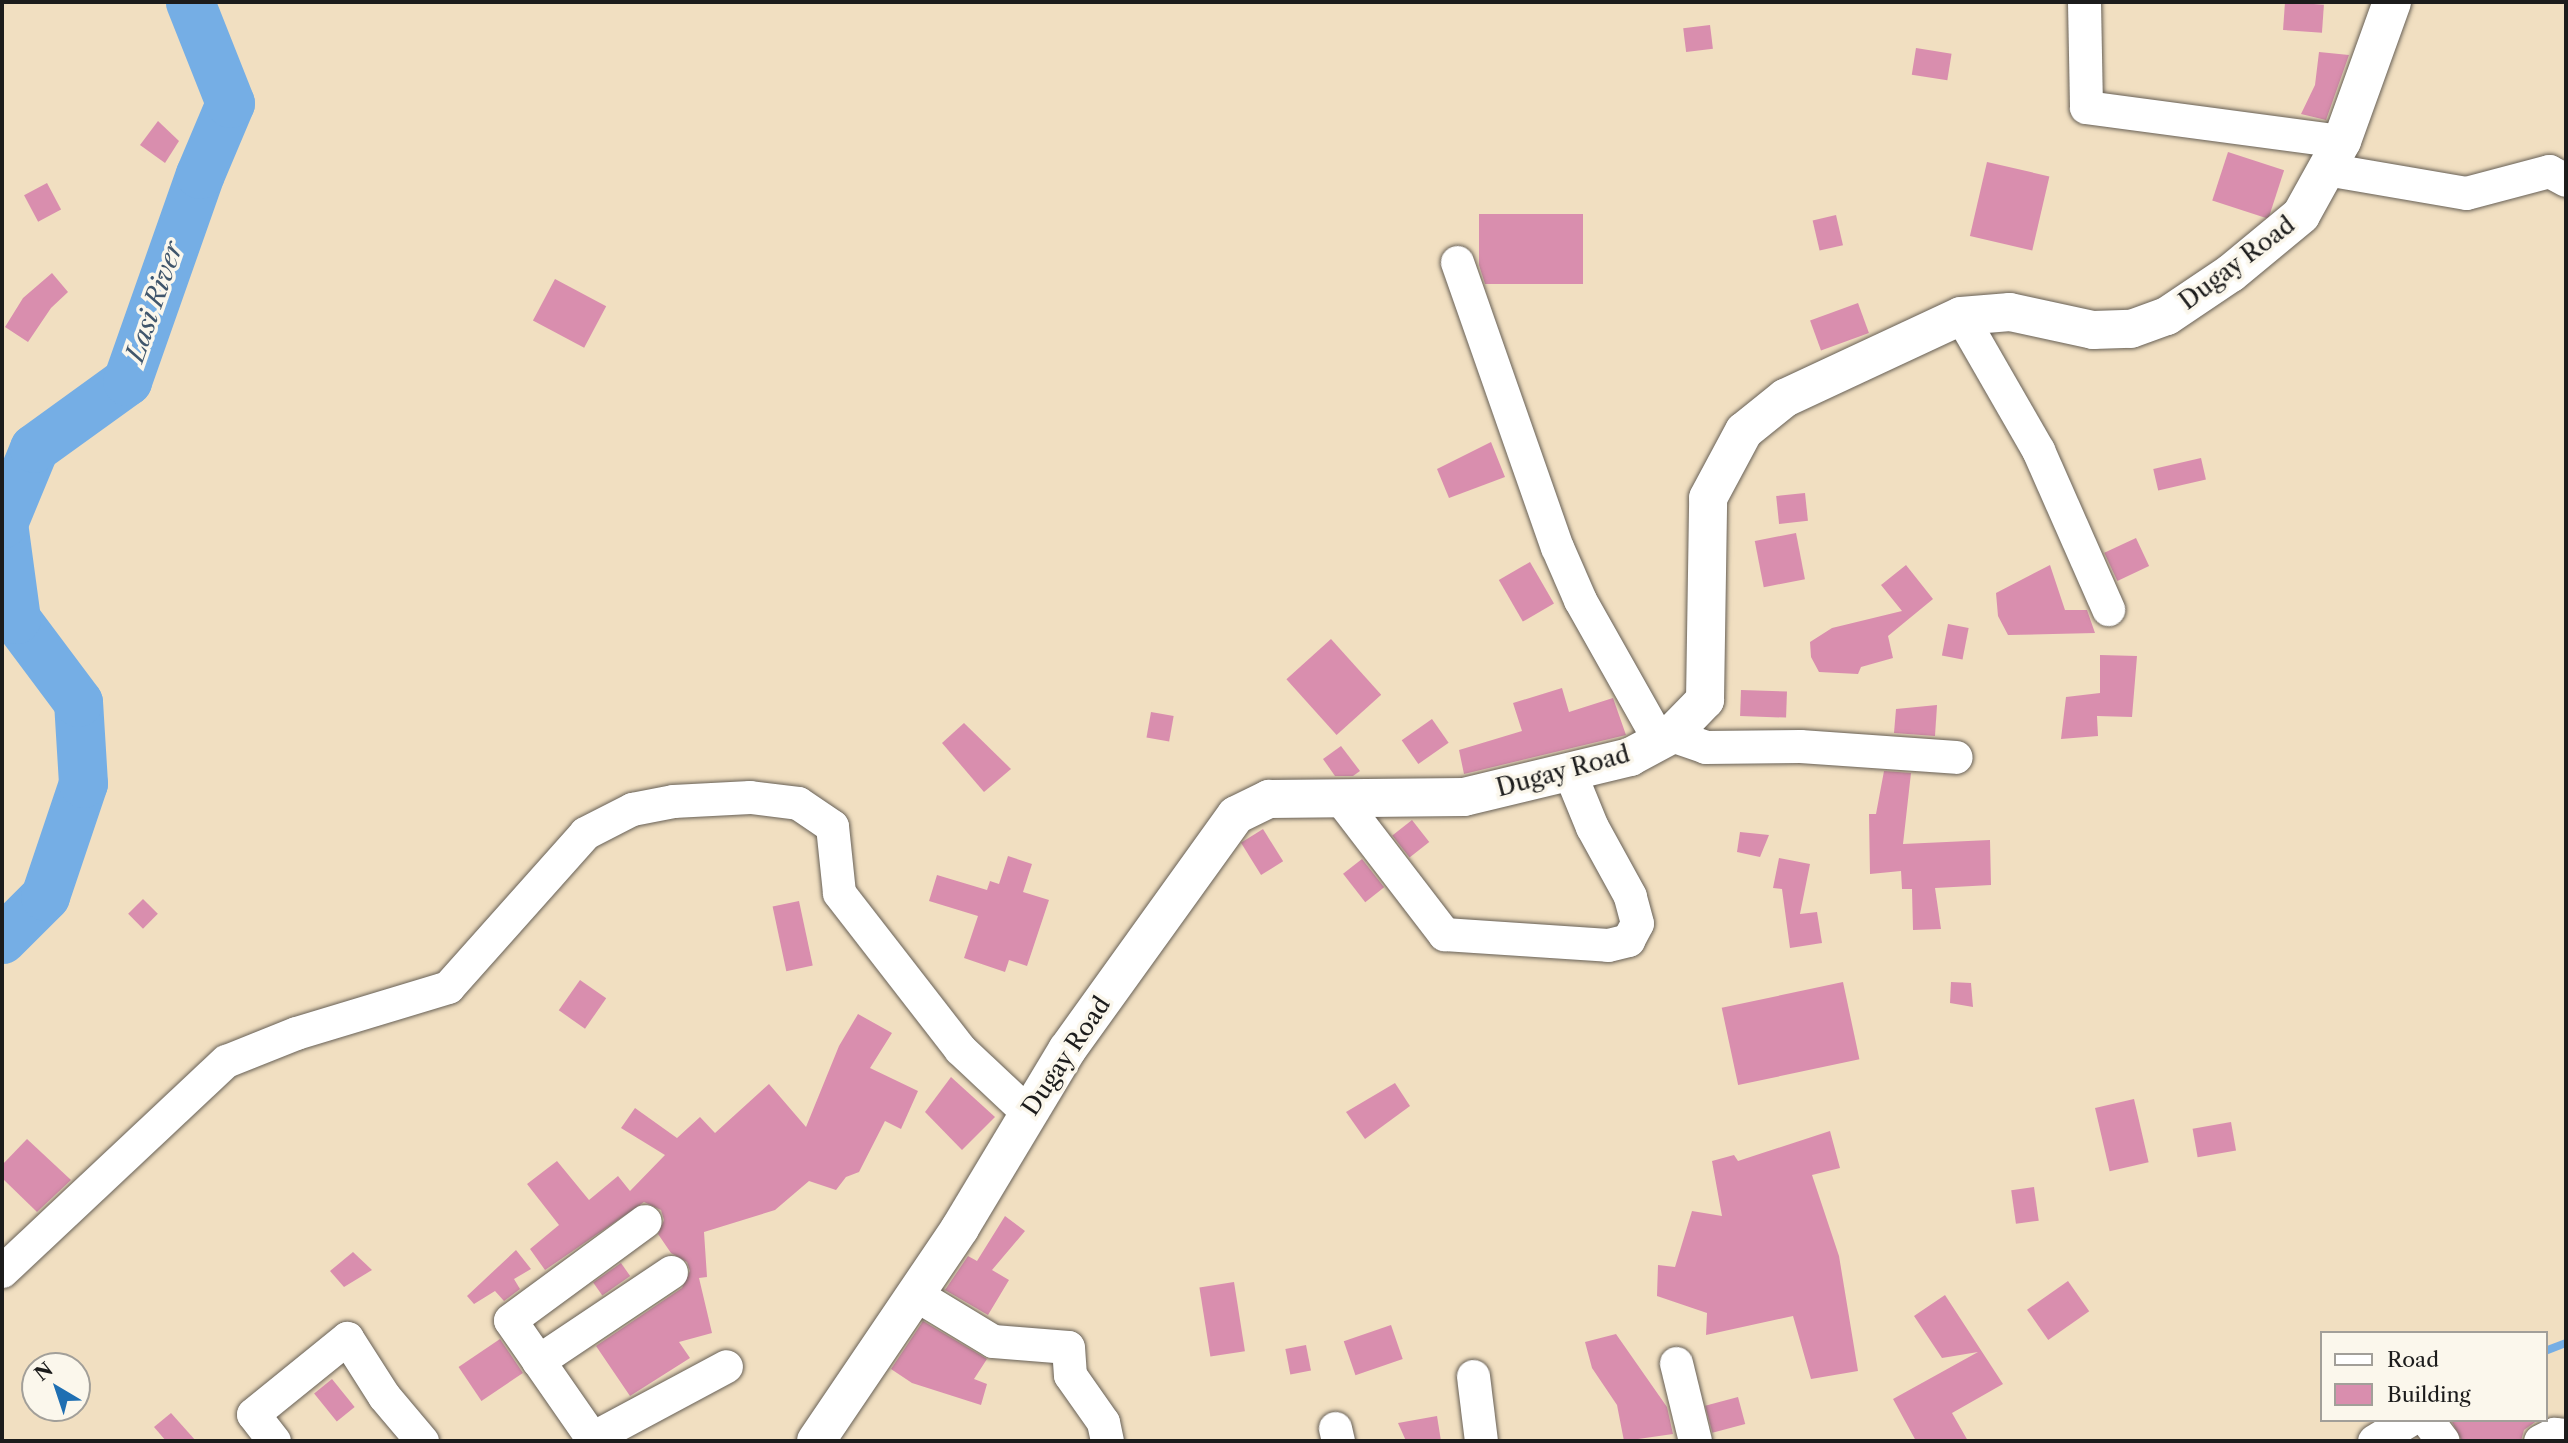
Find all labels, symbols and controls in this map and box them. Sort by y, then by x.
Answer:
street label: Dugay Road [2173,210,2301,316]
water label: Lasi River [120,238,190,366]
street label: Dugay Road [1493,739,1633,803]
street label: Dugay Road [1015,991,1117,1121]
legend [2320,1331,2547,1422]
text: Road [2387,1347,2439,1372]
north arrow [21,1352,91,1422]
text: N [30,1358,57,1386]
text: Building [2387,1382,2471,1407]

